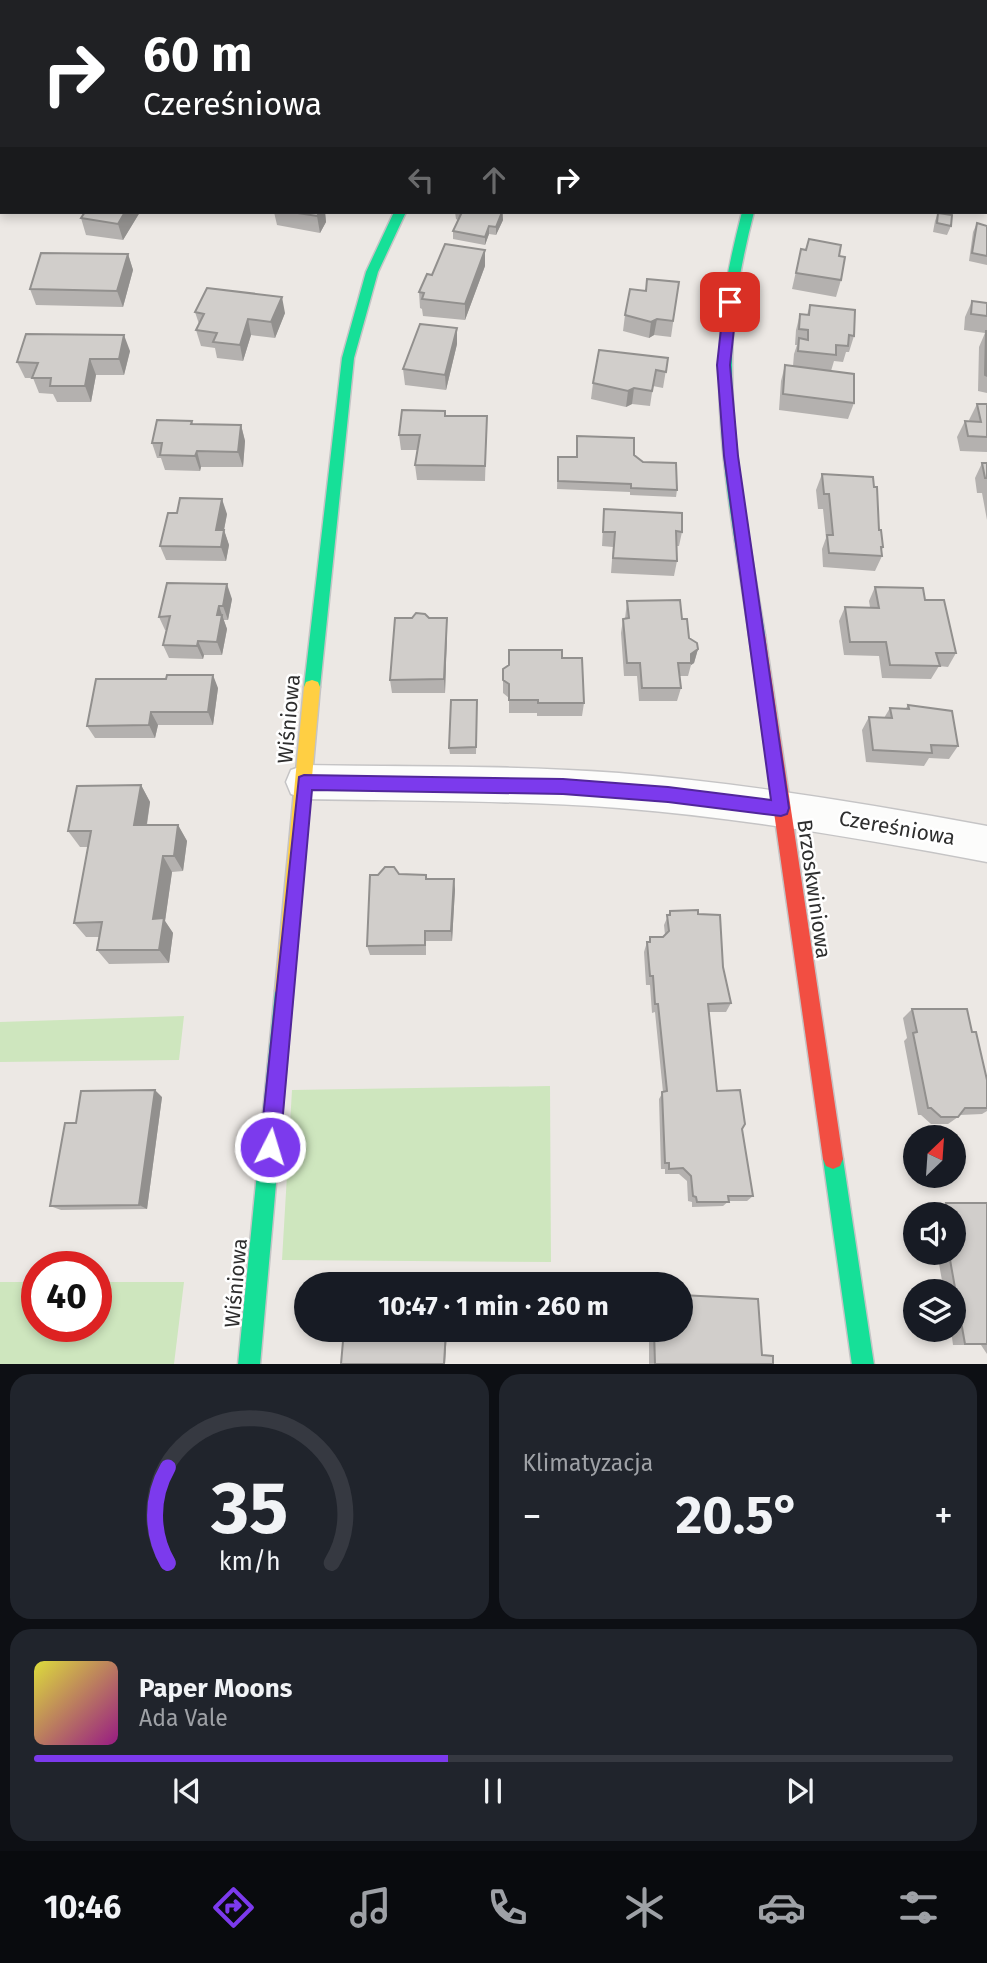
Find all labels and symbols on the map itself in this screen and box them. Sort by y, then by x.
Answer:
pin [700,272,760,332]
street label: Wiśniowa [272,673,306,765]
street label: Czereśniowa [837,805,957,851]
street label: Brzoskwiniowa [791,818,837,960]
position arrow [233,1110,307,1184]
north arrow [903,1125,966,1188]
street label: Wiśniowa [219,1237,253,1329]
speed limit sign: 40 [21,1251,112,1342]

